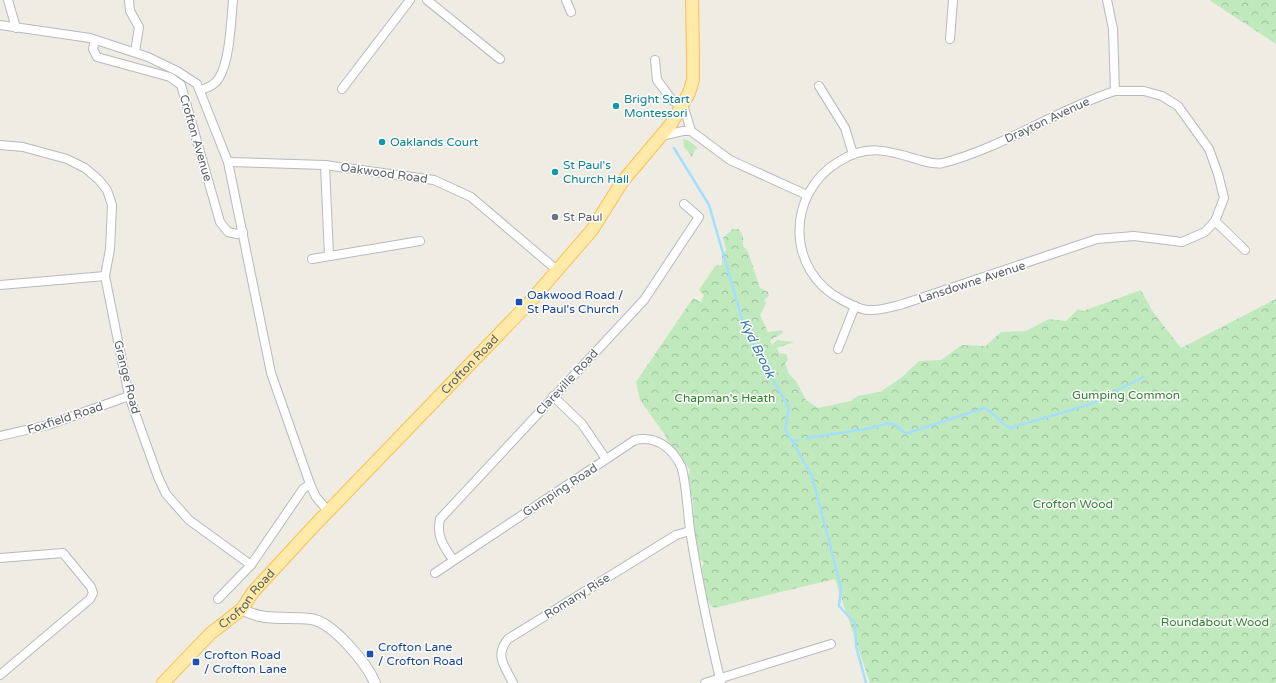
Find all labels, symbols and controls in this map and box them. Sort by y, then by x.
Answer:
place label: Bright Start Montessori [624,92,690,120]
street label: Crofton Avenue [177,93,215,183]
street label: Drayton Avenue [1002,94,1092,146]
marker: Bright Start Montessori [611,101,621,111]
place label: Oaklands Court [390,135,479,149]
marker: Oaklands Court [377,137,387,147]
place label: St Paul's Church Hall [563,158,629,186]
street label: Oakwood Road [340,160,428,186]
marker: St Paul's Church Hall [550,167,560,177]
place label: St Paul [563,210,603,224]
marker: St Paul [550,212,560,222]
street label: Lansdowne Avenue [917,258,1027,306]
place label: Oakwood Road / St Paul's Church [527,288,623,316]
marker: Oakwood Road / St Paul's Church [514,297,524,307]
water label: Kyd Brook [736,316,779,381]
street label: Crofton Road [438,332,501,397]
street label: Grange Road [111,339,143,415]
street label: Clareville Road [533,346,601,418]
park label: Gumping Common [1072,388,1180,402]
park label: Chapman's Heath [675,391,775,405]
street label: Foxfield Road [25,399,105,437]
street label: Gumping Road [520,461,600,519]
park label: Crofton Wood [1033,497,1113,511]
street label: Crofton Road [216,566,278,632]
street label: Romany Rise [542,570,612,622]
park label: Roundabout Wood [1161,615,1269,629]
place label: Crofton Lane / Crofton Road [378,640,463,668]
place label: Crofton Road / Crofton Lane [204,648,287,676]
marker: Crofton Lane / Crofton Road [365,649,375,659]
marker: Crofton Road / Crofton Lane [191,657,201,667]

